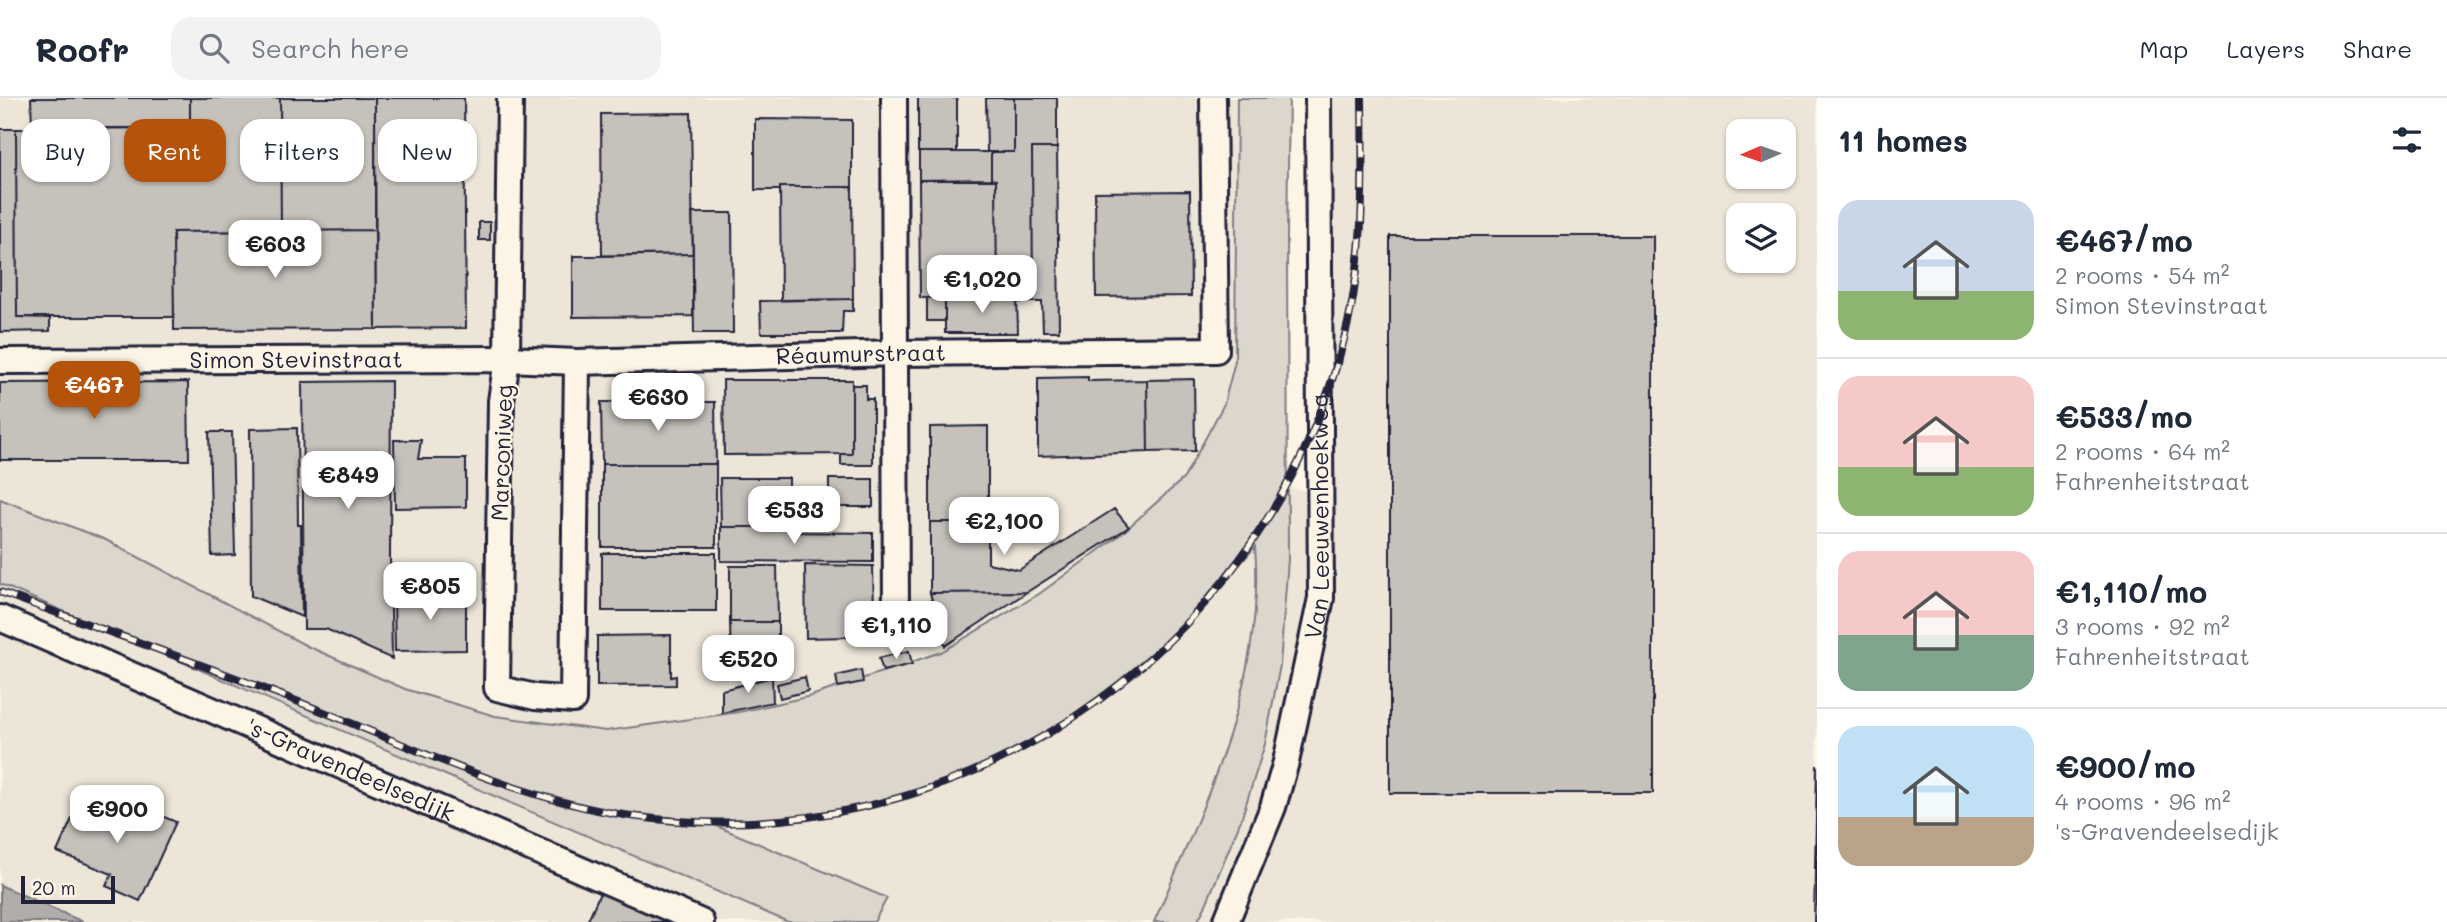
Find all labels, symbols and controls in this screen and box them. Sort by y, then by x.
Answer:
search box [171,17,661,80]
text: Roofr [35,27,129,70]
icon: search [195,29,233,67]
text: Search here [251,31,409,65]
text: Map [2140,33,2188,64]
text: Layers [2226,33,2305,64]
text: Share [2343,33,2412,64]
chip: Buy [21,119,110,182]
chip: Rent [124,119,226,182]
chip: Filters [240,119,364,182]
chip: New [378,119,477,182]
north arrow [1726,119,1796,189]
map controls [1726,119,1796,273]
text: 11 homes [1838,120,1968,160]
icon: filters [2388,121,2426,159]
button: layers [1726,203,1796,273]
pin: €603 [234,220,316,280]
text: €467/mo [2055,220,2193,260]
text: €603 [244,228,306,258]
icon: home [1894,228,1978,312]
pin: €1,020 [925,256,1039,315]
text: 2 rooms · 54 m² [2055,260,2230,290]
text: €1,020 [943,263,1021,293]
text: Simon Stevinstraat [2055,290,2268,320]
street label: Réaumurstraat [775,337,946,370]
street label: Simon Stevinstraat [189,343,403,374]
pin: €467 [53,362,135,421]
text: €467 [64,369,124,399]
pin: €630 [617,374,699,433]
text: €630 [627,381,689,411]
street label: Marconiweg [484,384,518,522]
street label: Van Leeuwenhoekweg [1297,394,1335,642]
text: €533/mo [2055,396,2192,436]
icon: home [1894,404,1978,488]
text: 2 rooms · 64 m² [2055,436,2230,466]
pin: €849 [307,452,389,511]
text: €849 [317,459,379,489]
text: Fahrenheitstraat [2055,466,2250,496]
pin: €533 [753,486,835,546]
text: €533 [764,494,824,524]
pin: €2,100 [947,498,1061,557]
text: €2,100 [965,505,1043,535]
pin: €805 [389,562,471,622]
text: €805 [399,570,461,600]
text: €1,110/mo [2055,571,2207,611]
icon: home [1894,579,1978,663]
pin: €1,110 [839,602,953,661]
text: €1,110 [860,609,932,639]
text: 3 rooms · 92 m² [2055,611,2230,641]
pin: €520 [707,636,789,695]
text: Fahrenheitstraat [2055,641,2250,671]
text: €520 [718,643,778,673]
street label: 's-Gravendeelsedijk [242,711,460,827]
text: €900/mo [2055,746,2196,786]
icon: home [1894,754,1978,838]
pin: €900 [76,786,158,845]
text: 4 rooms · 96 m² [2055,786,2231,816]
text: €900 [86,793,148,823]
text: 's-Gravendeelsedijk [2055,816,2279,846]
scale bar [21,873,116,905]
text: 20 m [32,875,76,900]

